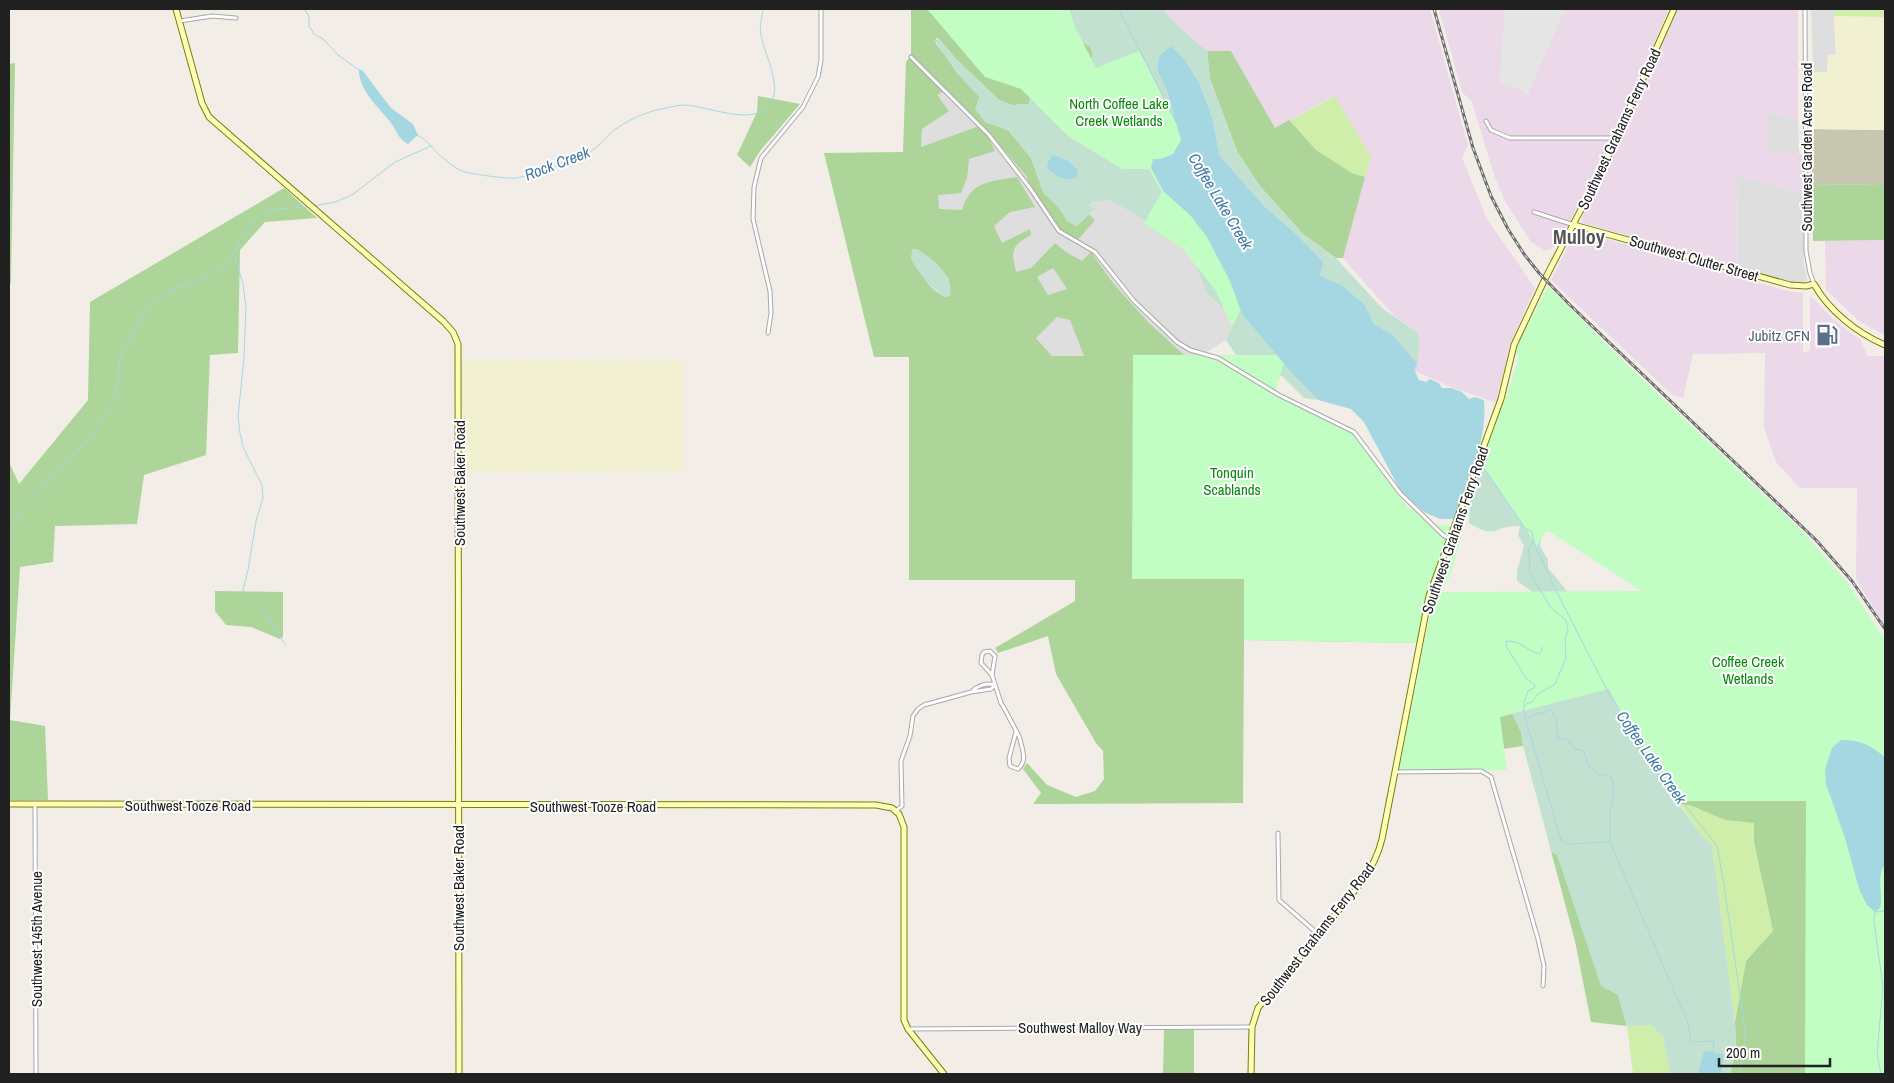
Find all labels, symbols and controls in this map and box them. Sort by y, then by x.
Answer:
street label: Southwest Grahams Ferry Road [1572,45,1666,213]
street label: Southwest Garden Acres Road [1796,63,1817,231]
park label: North Coffee Lake Creek Wetlands [1069,93,1169,131]
water label: Rock Creek [521,140,593,186]
water label: Coffee Lake Creek [1183,149,1259,254]
district label: Mulloy [1553,223,1606,250]
street label: Southwest Clutter Street [1627,230,1762,287]
fuel station icon: Jubitz CFN [1814,322,1840,348]
place label: Jubitz CFN [1748,325,1810,346]
street label: Southwest Baker Road [449,420,470,546]
street label: Southwest Grahams Ferry Road [1416,443,1494,617]
park label: Tonquin Scablands [1203,462,1261,500]
park label: Coffee Creek Wetlands [1712,651,1785,689]
water label: Coffee Lake Creek [1612,706,1693,808]
street label: Southwest Tooze Road [125,795,251,816]
street label: Southwest Tooze Road [530,796,656,817]
street label: Southwest Baker Road [448,825,469,951]
street label: Southwest Grahams Ferry Road [1255,858,1379,1010]
street label: Southwest 145th Avenue [26,871,47,1007]
street label: Southwest Malloy Way [1018,1017,1143,1038]
scale bar [1719,1036,1830,1068]
text: 200 m [1726,1042,1760,1063]

